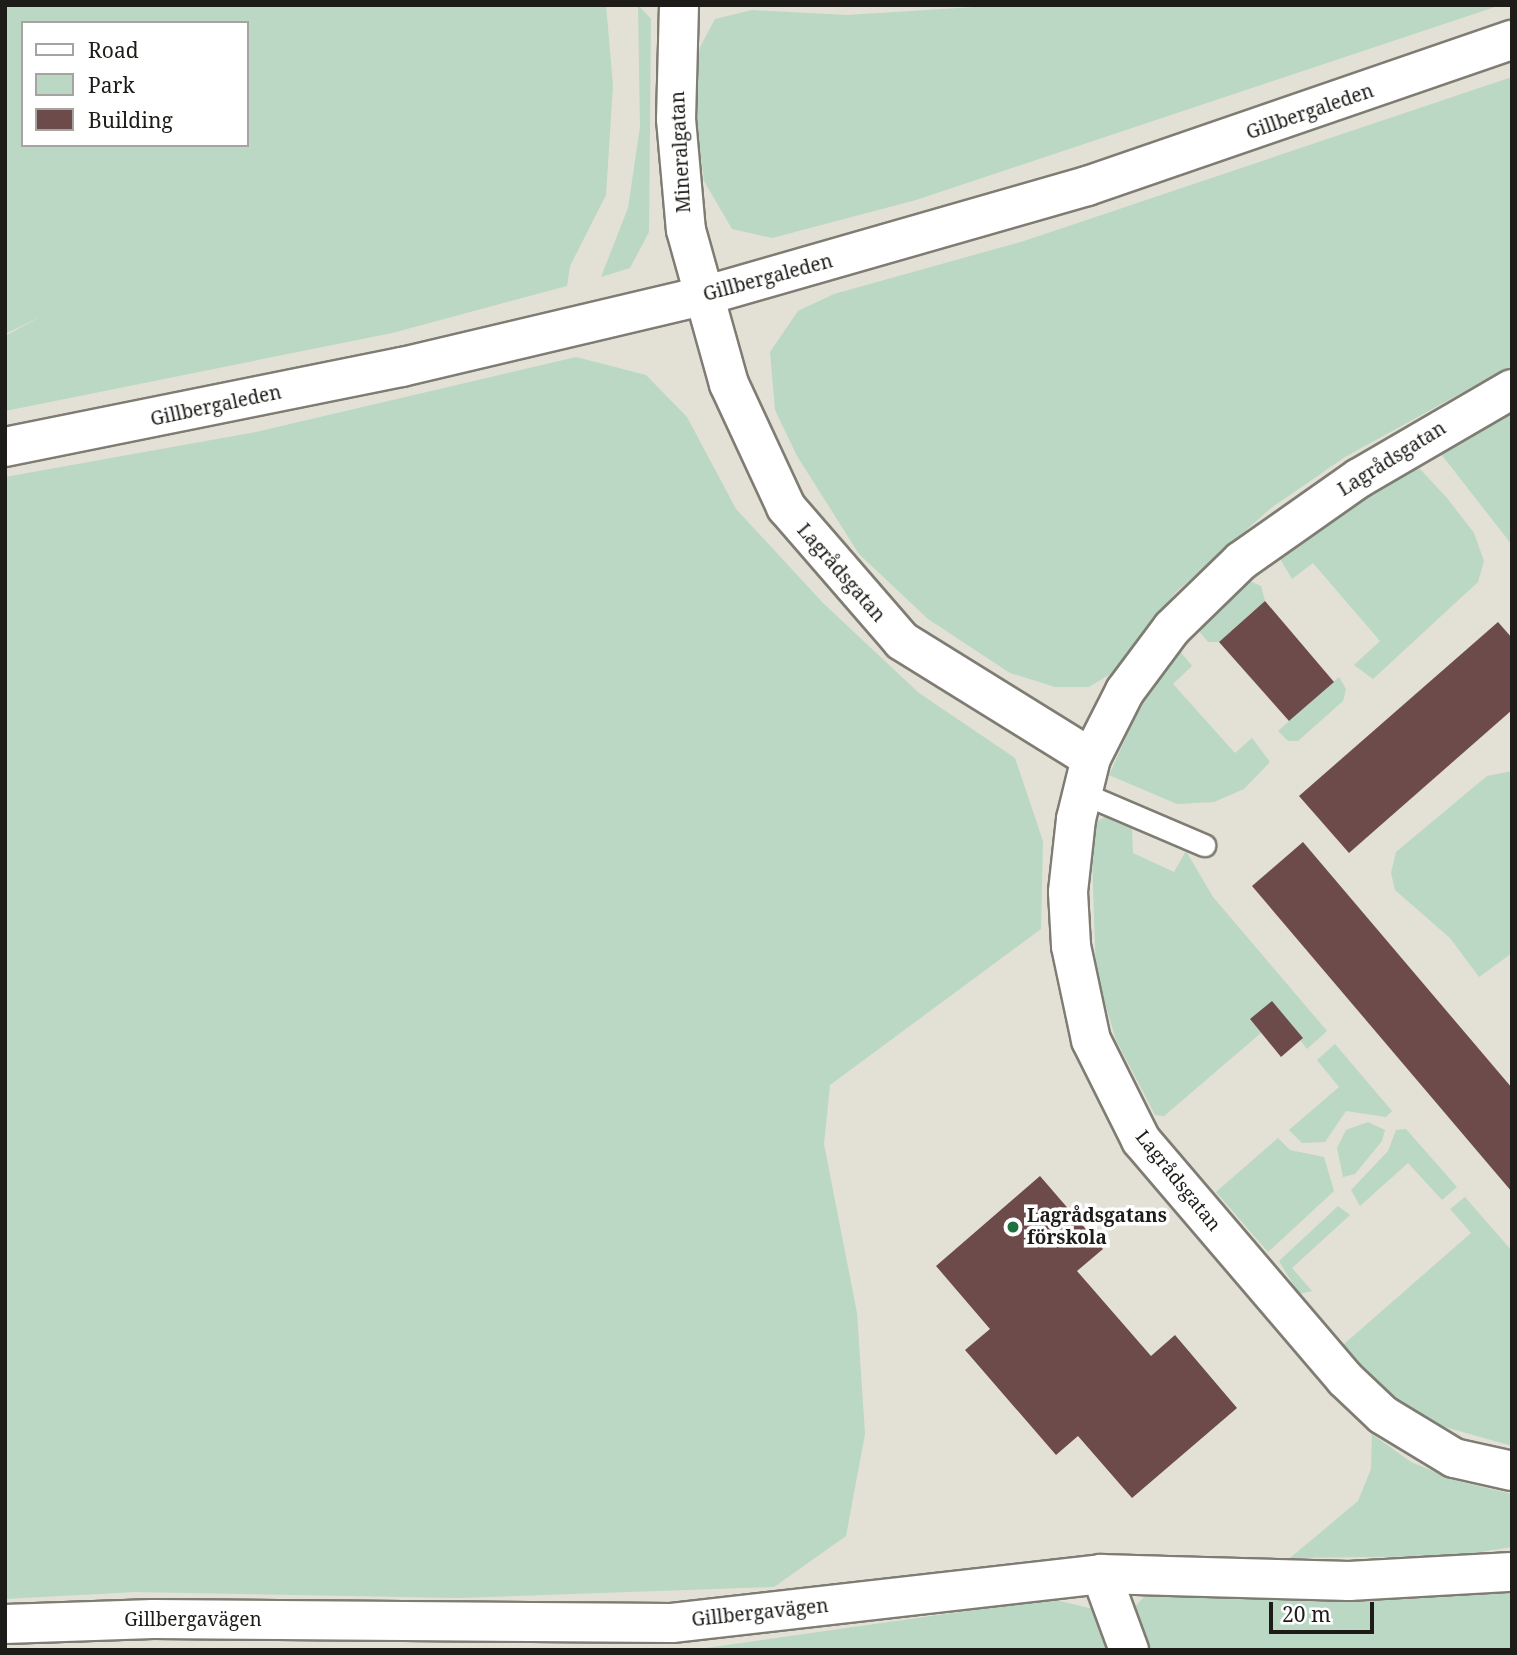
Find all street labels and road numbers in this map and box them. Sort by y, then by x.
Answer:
street label: Gillbergaleden [1243,80,1377,144]
street label: Mineralgatan [666,90,696,214]
street label: Gillbergaleden [701,250,835,306]
street label: Gillbergaleden [148,381,284,431]
street label: Lagrådsgatan [1334,417,1450,501]
street label: Lagrådsgatan [792,519,890,627]
street label: Lagrådsgatan [1130,1126,1226,1236]
street label: Gillbergavägen [690,1594,830,1632]
street label: Gillbergavägen [124,1609,262,1631]

